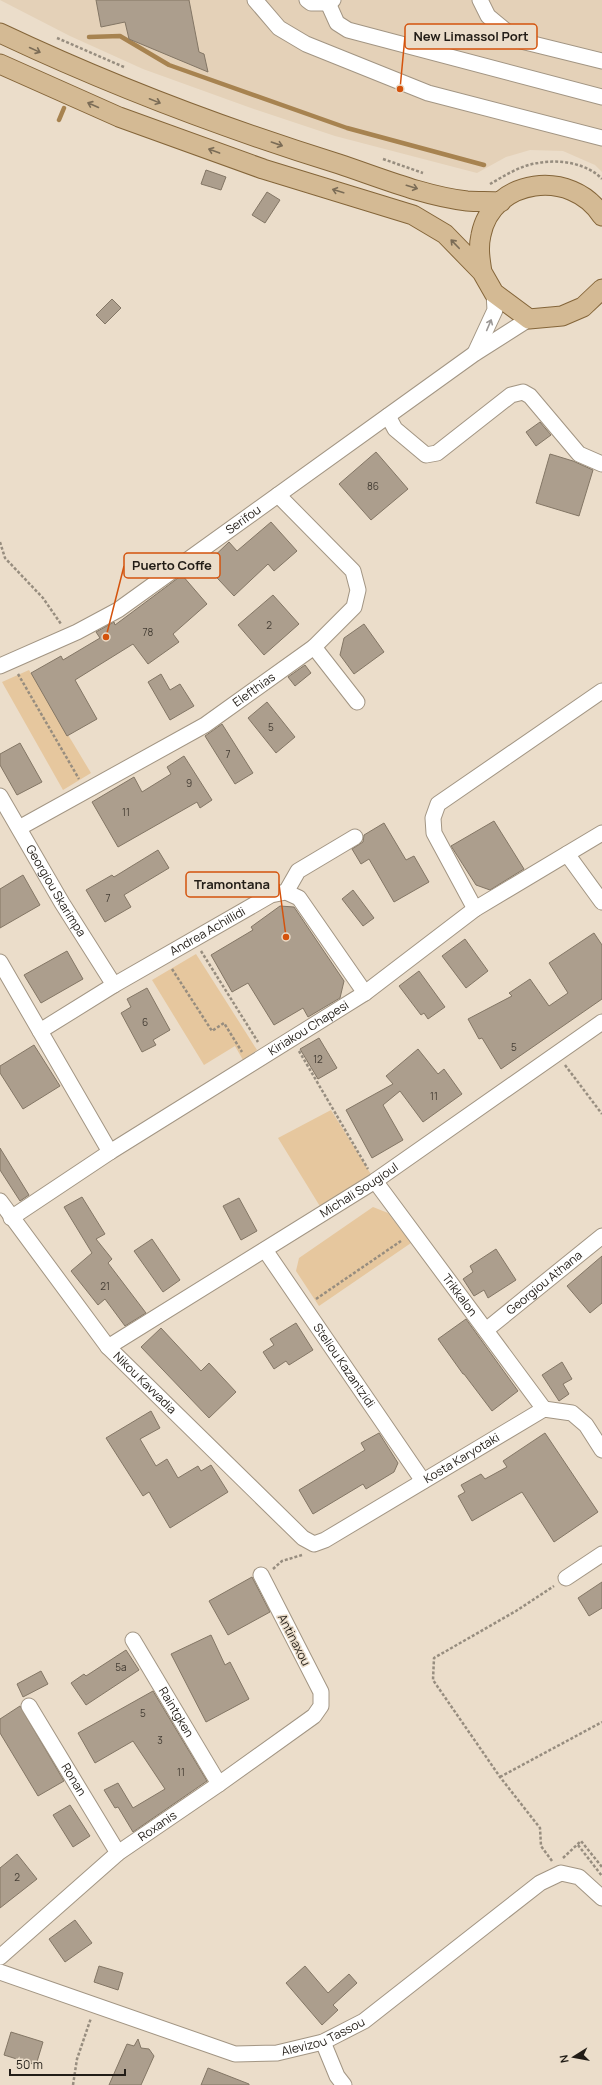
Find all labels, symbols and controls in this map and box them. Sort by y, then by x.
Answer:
callout: New Limassol Port [405,24,537,49]
text: New Limassol Port [413,27,529,45]
one-way arrow [29,47,41,54]
one-way arrow [148,98,160,105]
one-way arrow [87,101,99,109]
one-way arrow [271,141,284,148]
one-way arrow [208,147,221,154]
one-way arrow [405,184,417,192]
one-way arrow [331,187,344,194]
one-way arrow [450,239,460,249]
one-way arrow [486,319,493,331]
house number: 86 [367,479,379,493]
street label: Serifou [222,501,264,538]
callout: Puerto Coffe [124,553,220,578]
text: Puerto Coffe [132,556,212,574]
house number: 2 [266,618,272,632]
house number: 78 [143,625,154,639]
street label: Elefthias [229,668,279,711]
house number: 5 [268,720,274,734]
house number: 7 [225,747,231,761]
house number: 9 [186,776,192,790]
house number: 11 [122,805,130,819]
street label: Georgiou Skarimpa [22,841,90,940]
callout: Tramontana [186,872,279,897]
text: Tramontana [194,875,270,893]
house number: 7 [105,891,111,905]
street label: Andrea Achillidi [166,903,248,959]
street label: Kiriakou Chapesi [265,996,352,1059]
house number: 6 [142,1015,148,1029]
house number: 5 [511,1040,517,1054]
house number: 12 [313,1052,323,1066]
house number: 11 [430,1089,438,1103]
street label: Michali Sougioul [316,1158,401,1221]
street label: Georgiou Athana [502,1246,585,1318]
street label: Trikkalon [438,1270,481,1320]
house number: 21 [100,1279,110,1293]
street label: Steliou Kazantzidi [310,1320,379,1411]
street label: Nikou Kavvadia [110,1348,180,1417]
street label: Kosta Karyotaki [420,1429,502,1487]
street label: Antinaxou [274,1611,315,1669]
house number: 5a [115,1660,127,1674]
street label: Raintgken [155,1683,198,1740]
house number: 5 [140,1706,146,1720]
house number: 3 [157,1733,163,1747]
street label: Ronan [57,1760,90,1799]
house number: 11 [177,1765,185,1779]
street label: Roxanis [134,1806,180,1845]
house number: 2 [14,1870,20,1884]
street label: Alevizou Tassou [280,2013,368,2060]
north arrow [554,2037,594,2077]
scale bar [10,2051,125,2077]
text: N [556,2054,572,2064]
text: 50 m [16,2056,43,2073]

